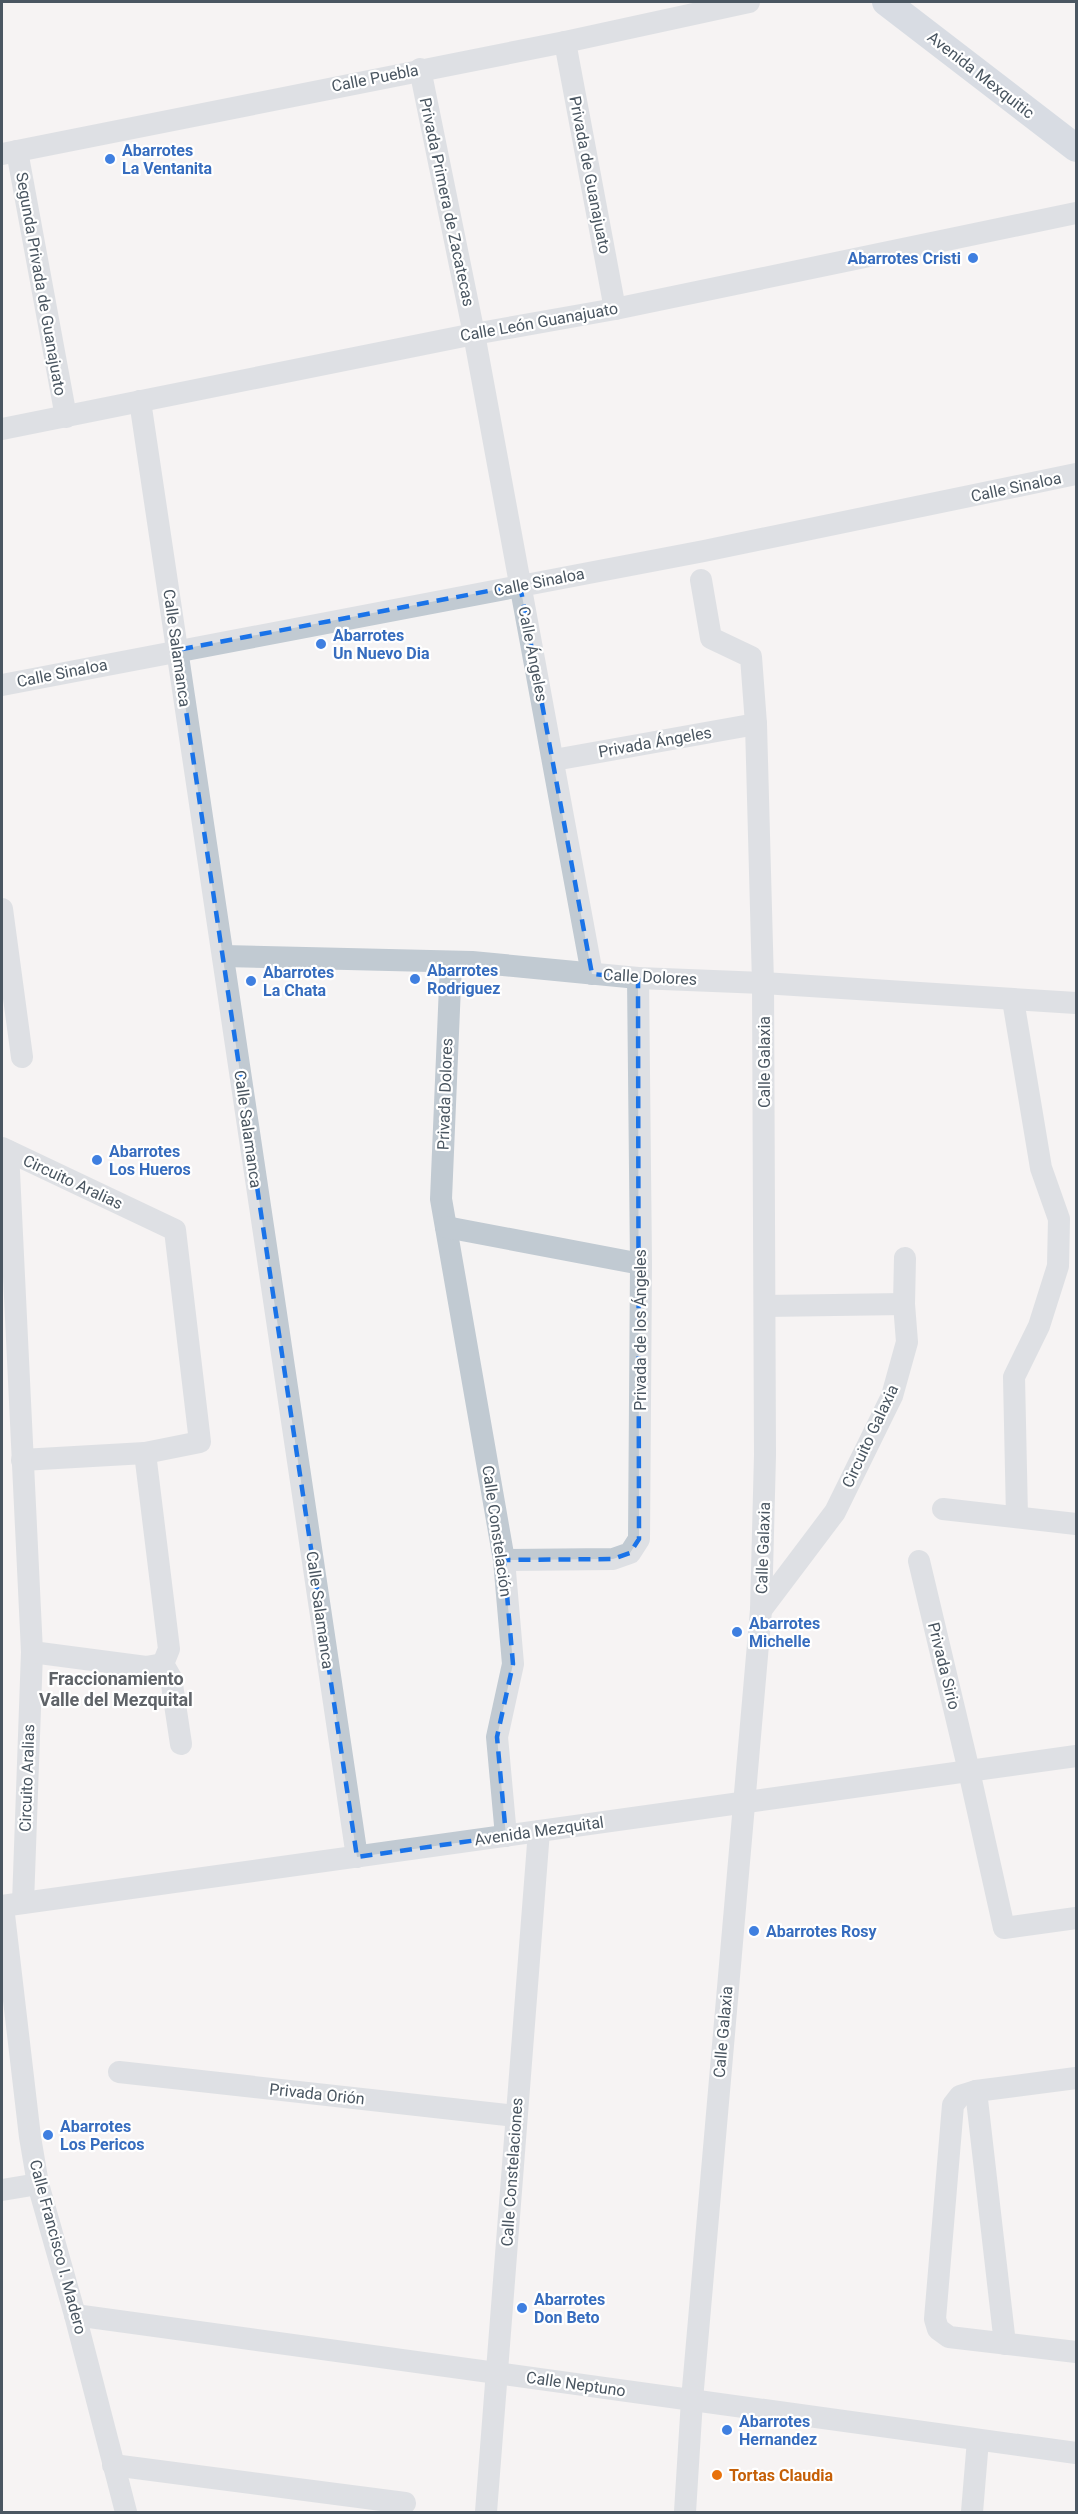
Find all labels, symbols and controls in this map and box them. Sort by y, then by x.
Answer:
street label: Avenida Mexquitic [924,27,1038,123]
street label: Calle Puebla [330,60,420,96]
street label: Privada de Guanajuato [565,94,615,256]
street label: Privada Primera de Zacatecas [416,96,478,308]
place label: Abarrotes La Ventanita [122,141,213,178]
marker: Abarrotes La Ventanita [103,152,117,166]
street label: Segunda Privada de Guanajuato [12,171,70,397]
place label: Abarrotes Cristi [847,249,961,268]
marker: Abarrotes Cristi [966,251,980,265]
street label: Calle León Guanajuato [459,299,619,345]
street label: Calle Sinaloa [969,468,1063,506]
street label: Calle Sinaloa [492,564,586,600]
street label: Calle Salamanca [159,588,195,708]
street label: Calle Ángeles [514,605,552,703]
place label: Abarrotes Un Nuevo Dia [333,626,430,663]
marker: Abarrotes Un Nuevo Dia [314,637,328,651]
street label: Calle Sinaloa [15,655,109,691]
street label: Privada Ángeles [597,723,713,761]
place label: Abarrotes Rodriguez [427,961,500,998]
place label: Abarrotes La Chata [263,963,334,1000]
street label: Calle Dolores [603,965,697,989]
marker: Abarrotes Rodriguez [408,972,422,986]
marker: Abarrotes La Chata [244,974,258,988]
street label: Calle Galaxia [755,1016,774,1108]
street label: Privada Dolores [434,1038,456,1150]
street label: Calle Salamanca [230,1069,266,1189]
place label: Abarrotes Los Hueros [109,1142,191,1179]
street label: Circuito Aralias [20,1151,126,1213]
marker: Abarrotes Los Hueros [90,1153,104,1167]
street label: Privada de los Ángeles [631,1249,650,1411]
street label: Circuito Galaxia [838,1381,902,1491]
street label: Calle Constelación [478,1464,516,1598]
street label: Calle Galaxia [752,1502,774,1594]
street label: Calle Salamanca [302,1550,338,1670]
place label: Abarrotes Michelle [749,1614,820,1651]
street label: Privada Sirio [924,1620,964,1712]
marker: Abarrotes Michelle [730,1625,744,1639]
district label: Fraccionamiento Valle del Mezquital [39,1668,193,1710]
street label: Circuito Aralias [16,1724,38,1832]
street label: Avenida Mezquital [473,1813,605,1849]
place label: Abarrotes Rosy [766,1922,878,1941]
marker: Abarrotes Rosy [747,1924,761,1938]
street label: Calle Galaxia [710,1985,736,2079]
street label: Privada Orión [268,2080,366,2108]
street label: Calle Constelaciones [497,2097,527,2247]
place label: Abarrotes Los Pericos [60,2117,144,2154]
marker: Abarrotes Los Pericos [41,2128,55,2142]
street label: Calle Francisco I. Madero [26,2158,90,2336]
place label: Abarrotes Don Beto [534,2290,605,2327]
marker: Abarrotes Don Beto [515,2301,529,2315]
street label: Calle Neptuno [525,2368,627,2400]
place label: Abarrotes Hernandez [739,2412,817,2449]
marker: Abarrotes Hernandez [720,2423,734,2437]
place label: Tortas Claudia [729,2466,833,2485]
marker: Tortas Claudia [710,2468,724,2482]

